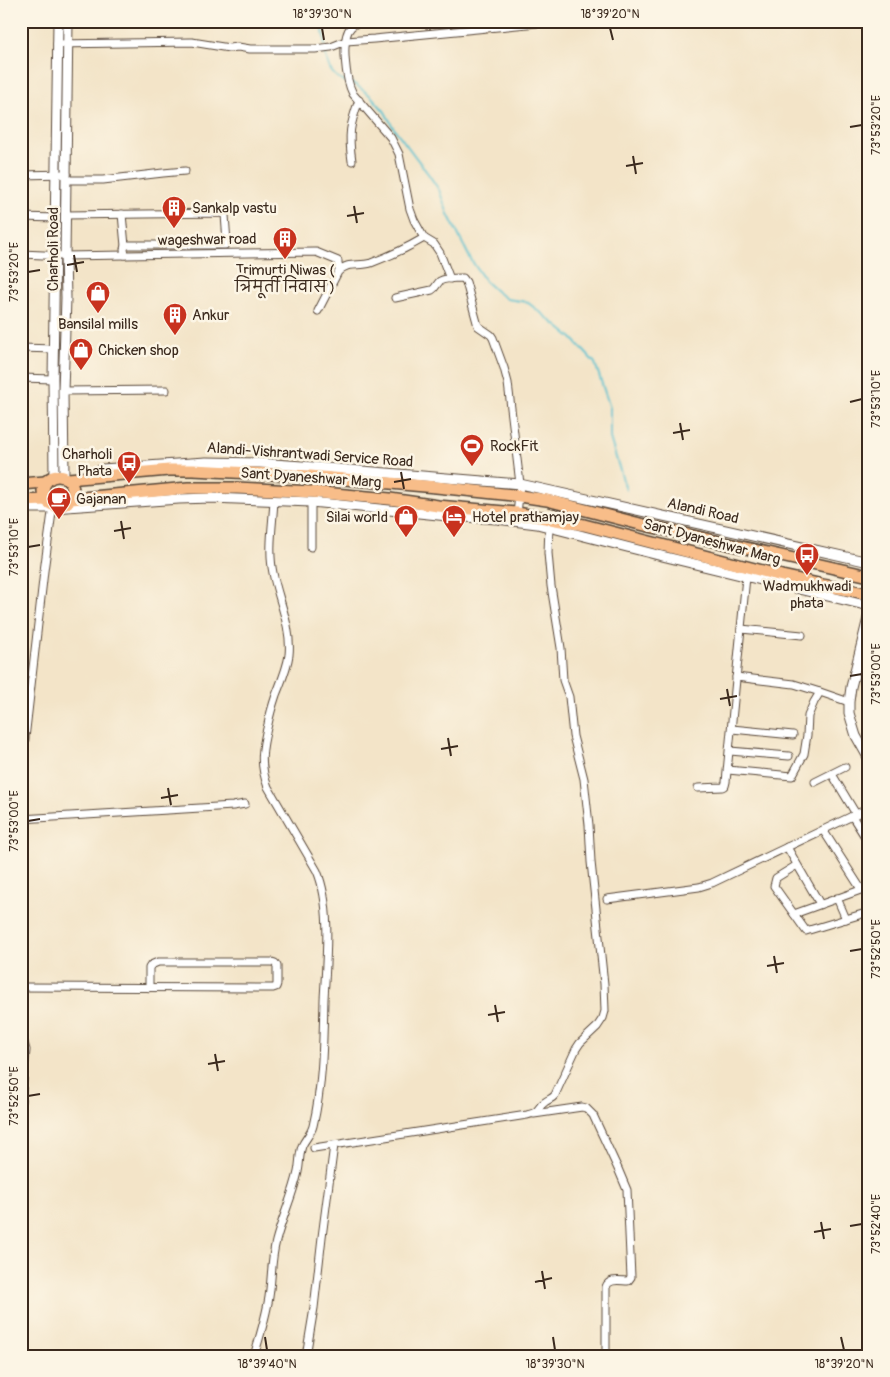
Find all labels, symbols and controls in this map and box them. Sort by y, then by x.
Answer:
text: 18°39'30"N [292,7,352,22]
text: 18°39'20"N [580,7,640,22]
text: 73°53'20"E [869,95,884,155]
building icon: Sankalp vastu [161,195,187,229]
place label: Sankalp vastu [192,199,277,218]
street label: Charholi Road [44,207,63,291]
building icon: Trimurti Niwas ( त्रिमूर्ती निवास ) [272,226,298,260]
street label: wageshwar road [157,230,257,250]
text: 73°53'20"E [7,242,22,302]
place label: Trimurti Niwas ( त्रिमूर्ती निवास ) [234,261,335,299]
shop icon: Bansilal mills [85,280,111,314]
building icon: Ankur [162,302,188,336]
place label: Ankur [192,306,230,325]
place label: Bansilal mills [58,315,138,334]
shop icon: Chicken shop [68,337,94,371]
place label: Chicken shop [98,341,179,360]
text: 73°53'10"E [869,370,884,428]
sports icon: RockFit [459,433,485,467]
place label: RockFit [490,437,539,456]
street label: Alandi-Vishrantwadi Service Road [206,438,414,472]
place label: Charholi Phata [62,445,112,481]
bus stop icon: Charholi Phata [116,450,142,484]
street label: Sant Dyaneshwar Marg [240,464,382,492]
cafe icon: Gajanan [46,486,72,520]
place label: Gajanan [76,490,126,509]
street label: Alandi Road [665,494,741,528]
shop icon: Silai world [393,504,419,538]
hotel icon: Hotel prathamjay [441,504,467,538]
place label: Silai world [326,508,388,527]
place label: Hotel prathamjay [472,508,580,527]
street label: Sant Dyaneshwar Marg [641,515,783,569]
text: 73°53'10"E [7,518,22,576]
bus stop icon: Wadmukhwadi phata [794,542,820,576]
place label: Wadmukhwadi phata [763,577,852,613]
text: 73°53'00"E [869,643,884,705]
text: 73°53'00"E [7,790,22,852]
text: 73°52'50"E [869,919,884,979]
text: 73°52'50"E [7,1066,22,1126]
text: 73°52'40"E [869,1194,884,1254]
text: 18°39'40"N [237,1357,297,1372]
text: 18°39'30"N [525,1357,585,1372]
text: 18°39'20"N [814,1357,874,1372]

